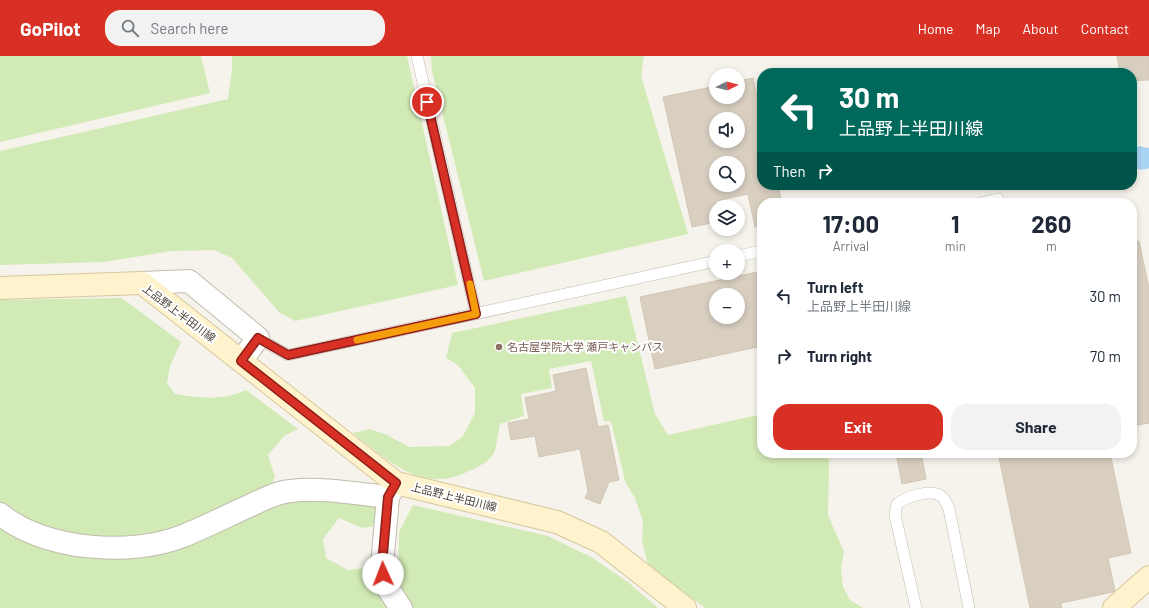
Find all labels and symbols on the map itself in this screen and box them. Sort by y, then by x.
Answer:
north arrow [709,68,745,104]
pin [410,85,444,119]
street label: 上品野上半田川線 [140,281,218,344]
place label: 名古屋学院大学 瀬戸キャンパス [507,340,663,353]
marker: 名古屋学院大学 瀬戸キャンパス [494,342,504,352]
street label: 上品野上半田川線 [410,480,498,513]
position arrow [362,553,404,595]

